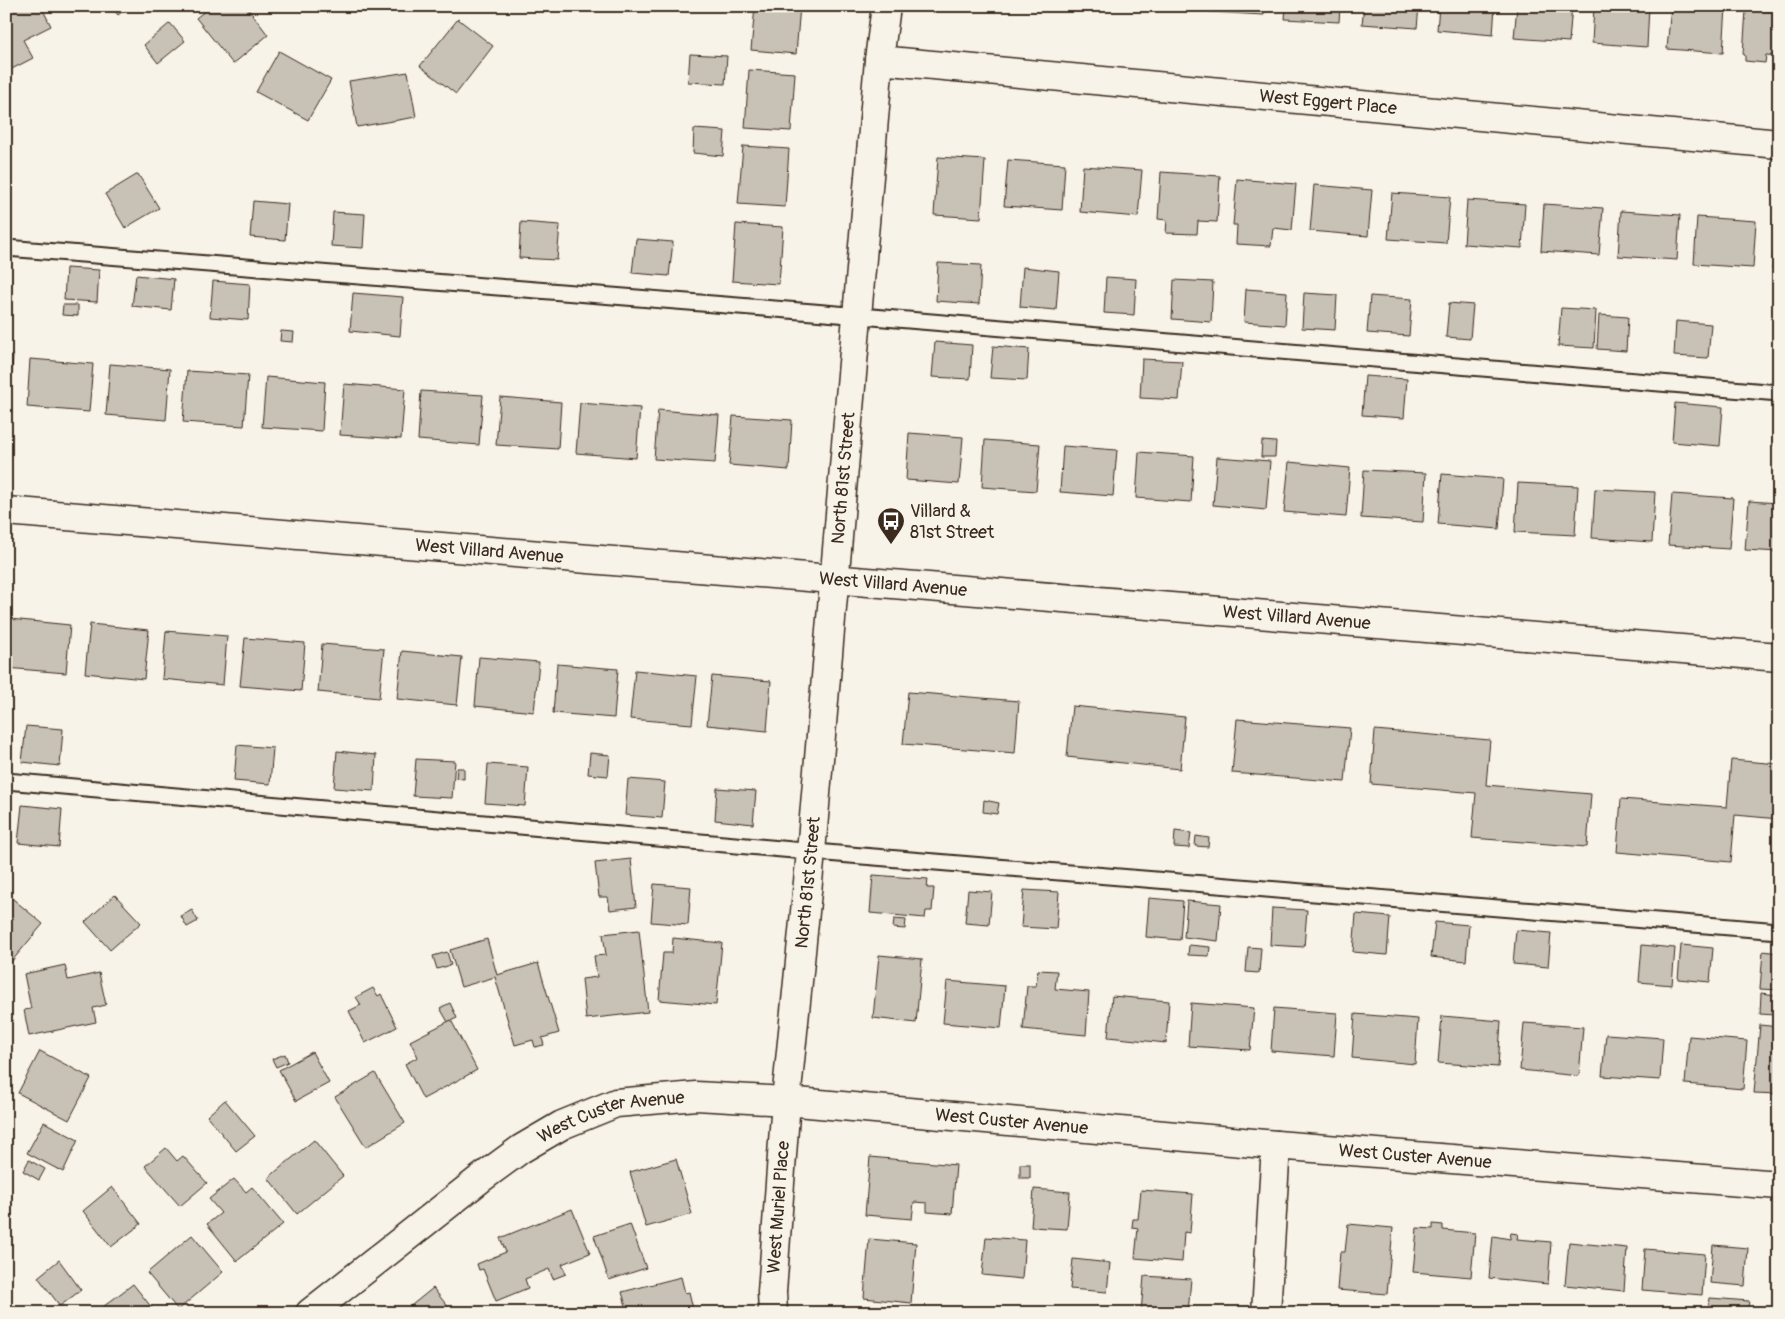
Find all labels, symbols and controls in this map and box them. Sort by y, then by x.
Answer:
street label: West Eggert Place [1258,84,1398,120]
street label: North 81st Street [826,411,860,545]
place label: Villard & 81st Street [910,500,995,544]
bus stop icon: Villard & 81st Street [876,506,906,545]
street label: West Villard Avenue [414,533,565,568]
street label: West Villard Avenue [818,566,968,602]
street label: West Villard Avenue [1222,600,1372,635]
street label: North 81st Street [790,815,826,950]
street label: West Custer Avenue [533,1086,686,1148]
street label: West Custer Avenue [934,1103,1089,1140]
street label: West Custer Avenue [1338,1139,1493,1174]
street label: West Muriel Place [762,1140,795,1274]

